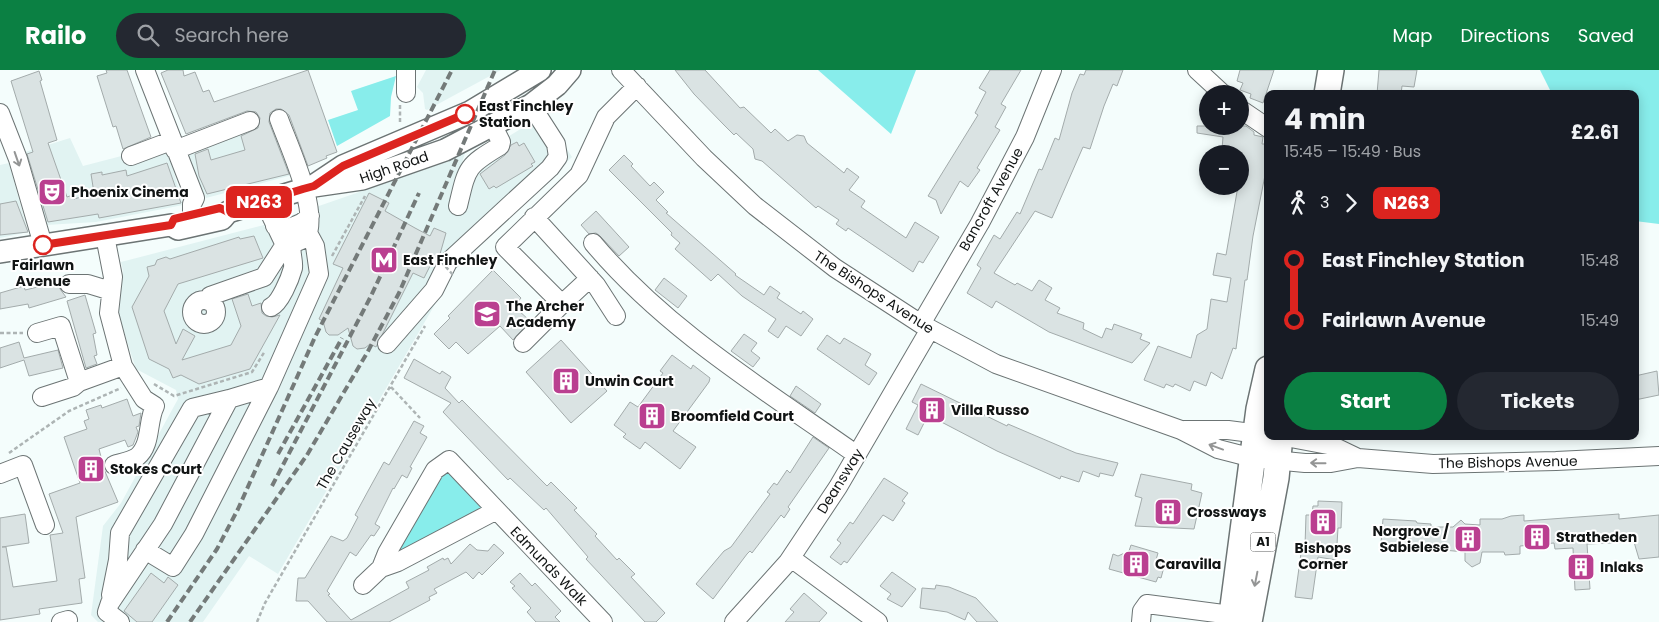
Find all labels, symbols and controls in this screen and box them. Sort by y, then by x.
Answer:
search box [116,13,466,58]
text: Railo [25,19,86,52]
icon: search [134,21,162,49]
text: Search here [174,22,289,49]
text: Map [1393,23,1432,48]
text: Directions [1460,23,1550,48]
text: Saved [1578,23,1634,48]
map controls [1199,85,1249,195]
button: + [1199,85,1249,135]
place label: East Finchley Station [479,96,573,132]
text: 4 min [1284,100,1366,139]
marker: East Finchley Station [455,104,475,124]
text: £2.61 [1571,119,1619,146]
text: 15:45 – 15:49 · Bus [1284,140,1421,163]
street label: Bancroft Avenue [954,143,1028,254]
button: − [1199,145,1249,195]
street label: High Road [357,146,431,188]
one-way arrow [13,151,22,166]
theatre icon: Phoenix Cinema [37,177,67,207]
place label: Phoenix Cinema [71,182,189,202]
line badge: N263 [224,186,294,218]
text: N263 [236,189,282,214]
icon: walk [1284,189,1312,217]
icon: forward [1337,189,1365,217]
text: N263 [1383,190,1430,215]
text: 3 [1320,191,1329,214]
marker: Fairlawn Avenue [33,235,53,255]
metro station icon: East Finchley [369,245,399,275]
street label: The Bishops Avenue [810,246,938,338]
text: East Finchley Station [1322,247,1525,274]
text: 15:48 [1580,249,1619,272]
place label: East Finchley [403,250,497,270]
place label: Fairlawn Avenue [12,255,74,291]
place label: The Archer Academy [506,296,584,332]
school or university icon: The Archer Academy [472,299,502,329]
text: Fairlawn Avenue [1322,307,1486,334]
text: 15:49 [1580,309,1619,332]
building icon: Unwin Court [551,366,581,396]
place label: Unwin Court [585,371,674,391]
button: Start [1284,372,1447,430]
button: Tickets [1457,372,1619,430]
street label: The Causeway [312,394,380,494]
building icon: Villa Russo [917,395,947,425]
place label: Villa Russo [951,400,1029,420]
building icon: Broomfield Court [637,401,667,431]
place label: Broomfield Court [671,406,794,426]
one-way arrow [1209,442,1224,451]
street label: Deansway [812,445,868,517]
street label: The Bishops Avenue [1438,451,1578,473]
building icon: Stokes Court [76,454,106,484]
one-way arrow [1311,458,1327,468]
place label: Stokes Court [110,459,202,479]
building icon: Crossways [1153,497,1183,527]
place label: Crossways [1187,502,1267,522]
building icon: Bishops Corner [1308,507,1338,537]
place label: Norgrove / Sabielese [1372,521,1450,557]
street label: Edmunds Walk [506,522,593,611]
building icon: Stratheden [1522,522,1552,552]
building icon: Norgrove / Sabielese [1453,524,1483,554]
place label: Stratheden [1556,527,1637,547]
road number: A1 [1250,532,1276,552]
place label: Bishops Corner [1295,538,1352,574]
building icon: Caravilla [1121,549,1151,579]
building icon: Inlaks [1566,552,1596,582]
place label: Caravilla [1155,554,1221,574]
place label: Inlaks [1600,557,1644,577]
one-way arrow [1251,570,1260,586]

